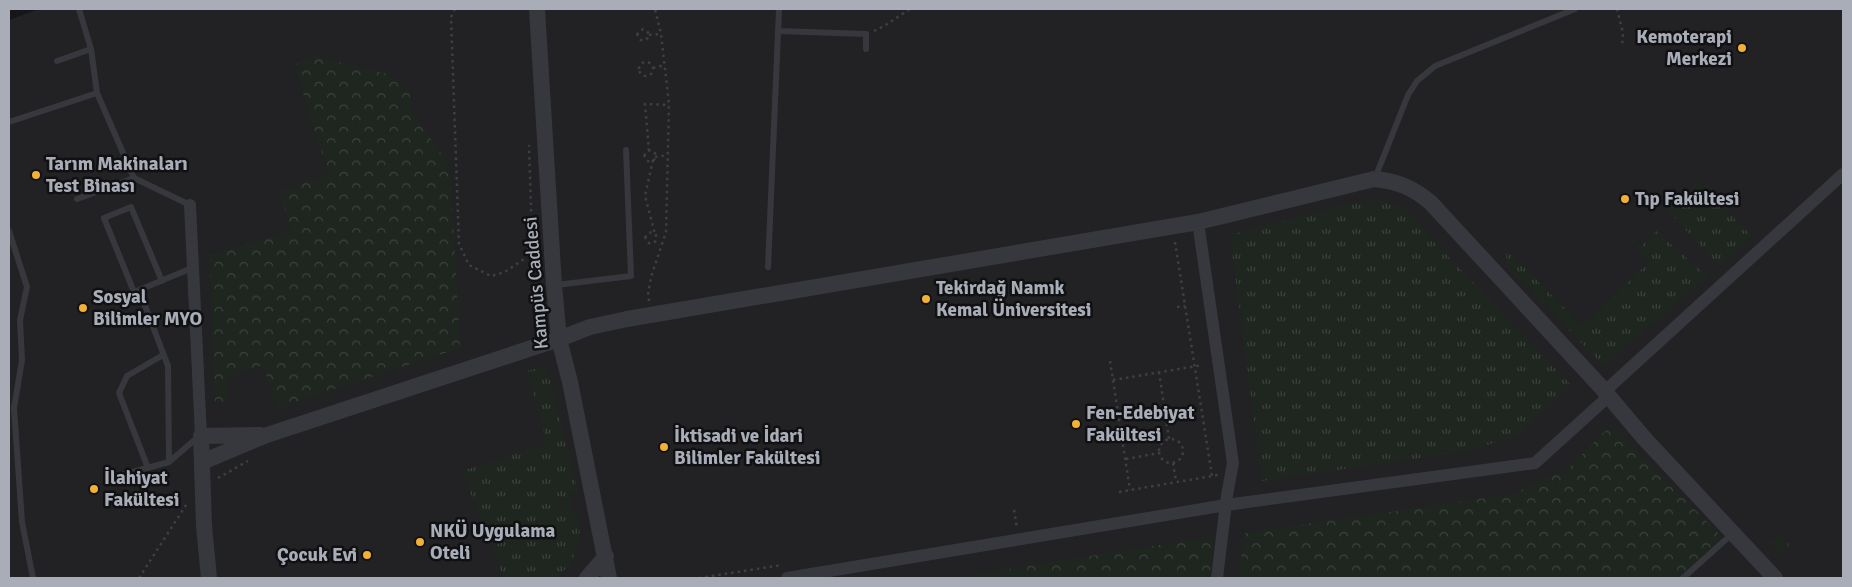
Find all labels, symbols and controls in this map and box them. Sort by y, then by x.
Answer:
place label: Kemoterapi Merkezi [1636,25,1732,71]
marker: Kemoterapi Merkezi [1736,42,1748,54]
place label: Tarım Makinaları Test Binası [46,152,188,198]
marker: Tarım Makinaları Test Binası [30,169,42,181]
place label: Tıp Fakültesi [1635,187,1740,211]
marker: Tıp Fakültesi [1619,193,1631,205]
street label: Kampüs Caddesi [518,216,554,350]
place label: Tekirdağ Namık Kemal Üniversitesi [936,276,1092,322]
place label: Sosyal Bilimler MYO [93,285,202,331]
marker: Tekirdağ Namık Kemal Üniversitesi [920,293,932,305]
marker: Sosyal Bilimler MYO [77,302,89,314]
place label: Fen-Edebiyat Fakültesi [1086,401,1195,447]
marker: Fen-Edebiyat Fakültesi [1070,418,1082,430]
place label: İktisadi ve İdari Bilimler Fakültesi [674,424,821,470]
marker: İktisadi ve İdari Bilimler Fakültesi [658,441,670,453]
place label: İlahiyat Fakültesi [104,466,180,512]
marker: İlahiyat Fakültesi [88,483,100,495]
place label: NKÜ Uygulama Oteli [430,519,556,565]
marker: NKÜ Uygulama Oteli [414,536,426,548]
place label: Çocuk Evi [277,543,357,567]
marker: Çocuk Evi [361,549,373,561]

